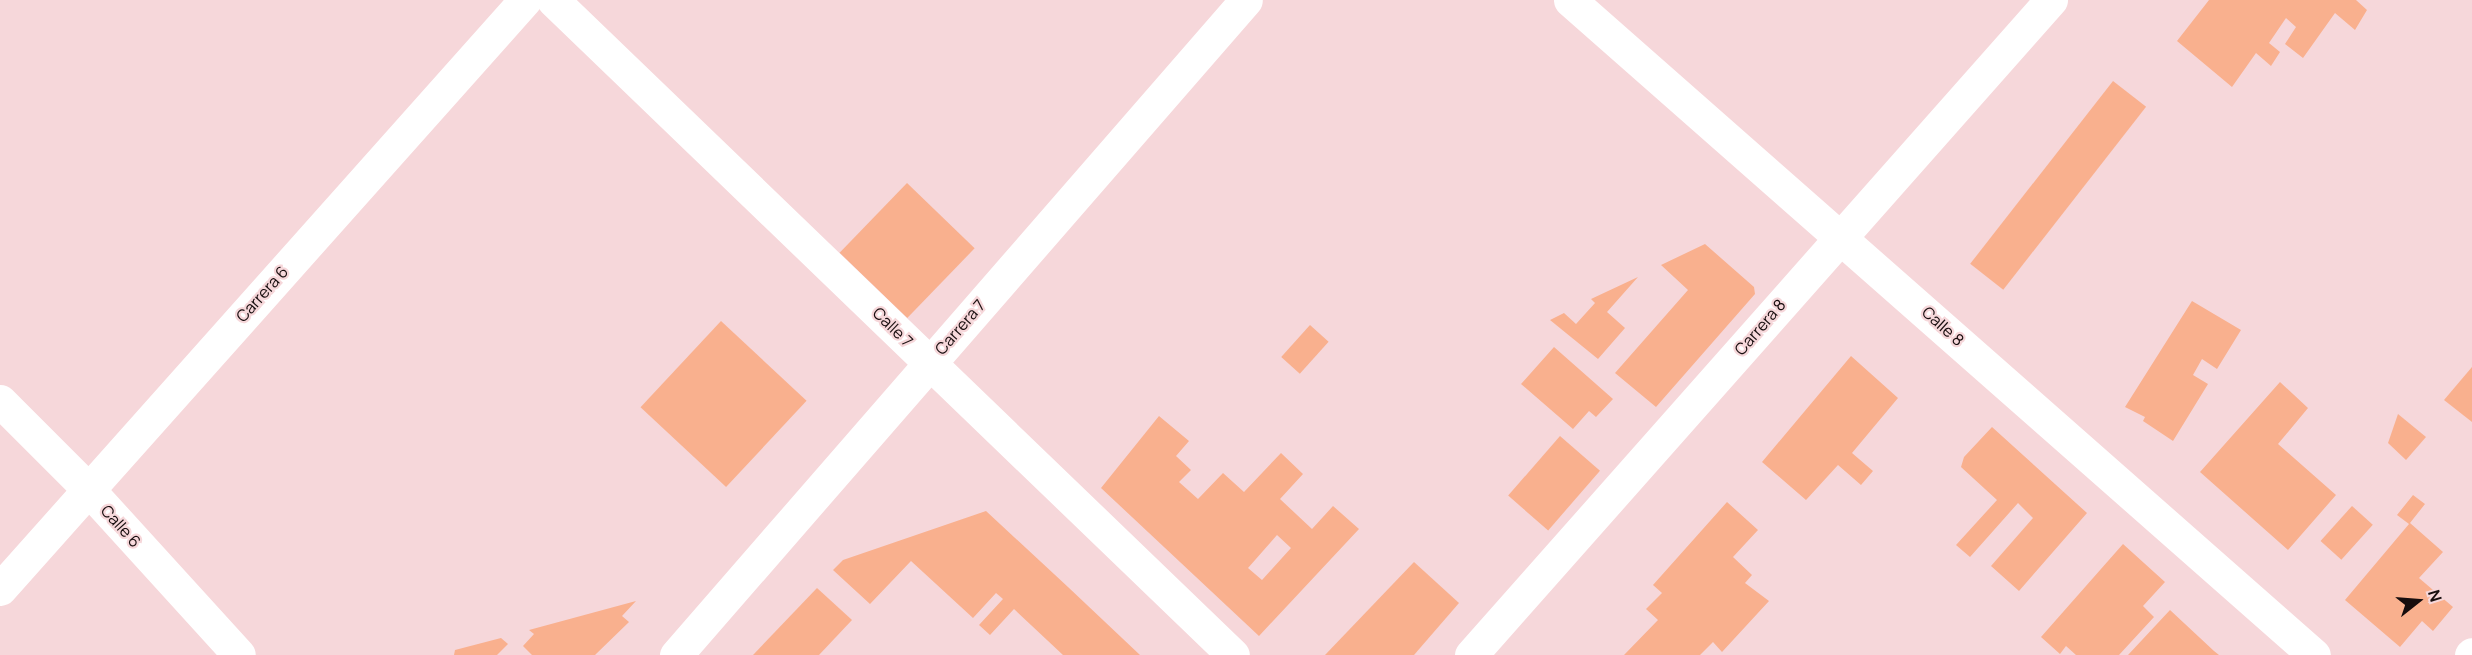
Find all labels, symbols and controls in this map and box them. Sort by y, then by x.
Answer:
street label: Carrera 6 [232,262,292,326]
street label: Carrera 8 [1730,295,1790,359]
street label: Carrera 7 [931,296,989,358]
street label: Calle 8 [1918,302,1968,350]
street label: Calle 7 [869,303,917,351]
street label: Calle 6 [97,501,145,551]
north arrow [2388,571,2448,631]
text: N [2423,587,2447,604]

